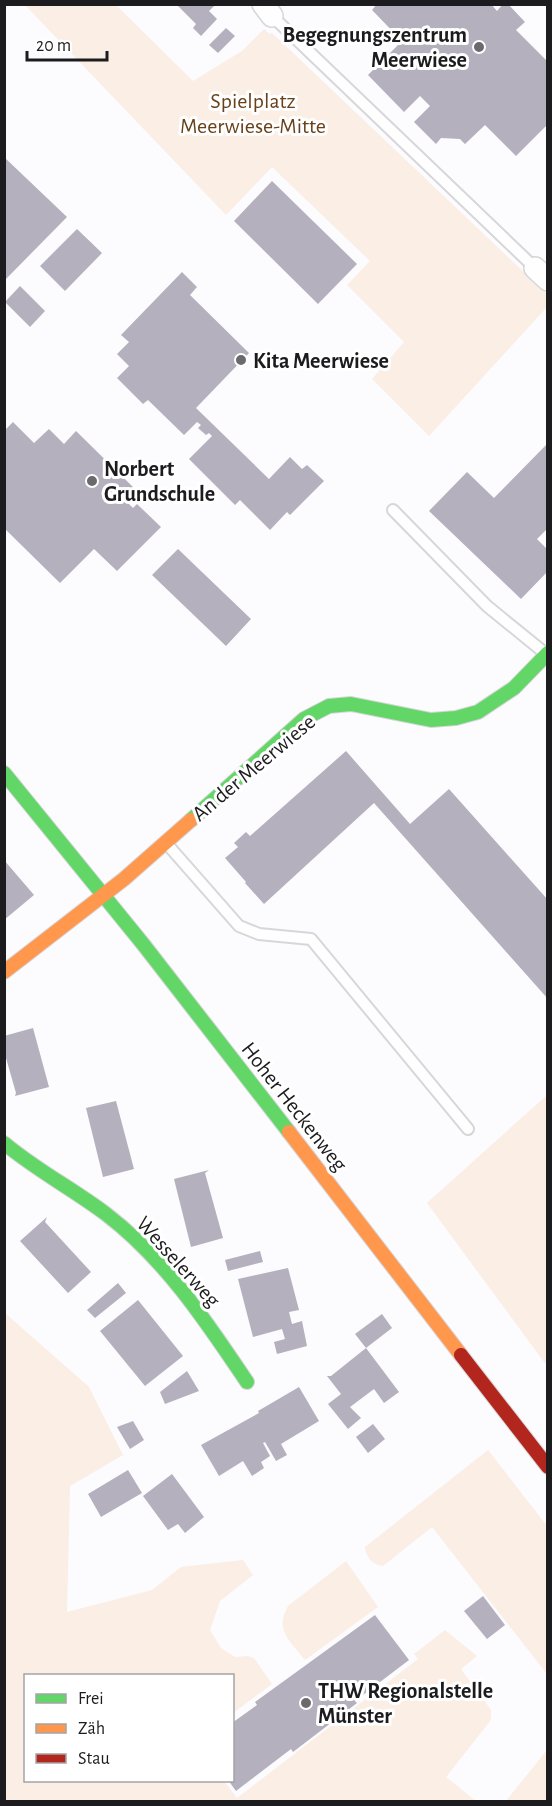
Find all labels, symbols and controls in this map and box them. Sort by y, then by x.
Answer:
scale bar [27,24,106,62]
place label: Begegnungszentrum Meerwiese [283,24,467,71]
text: 20 m [36,37,71,55]
marker: Begegnungszentrum Meerwiese [472,40,486,54]
park label: Spielplatz Meerwiese-Mitte [180,90,326,137]
place label: Kita Meerwiese [253,350,389,372]
marker: Kita Meerwiese [234,353,248,367]
place label: Norbert Grundschule [104,458,215,505]
marker: Norbert Grundschule [85,474,99,488]
street label: An der Meerwiese [188,710,319,825]
street label: Hoher Heckenweg [237,1038,351,1175]
street label: Wesselerweg [132,1212,225,1311]
legend [24,1674,234,1782]
place label: THW Regionalstelle Münster [318,1680,493,1727]
text: Frei [78,1690,104,1708]
marker: THW Regionalstelle Münster [299,1696,313,1710]
text: Zäh [78,1720,105,1738]
text: Stau [78,1750,110,1768]

